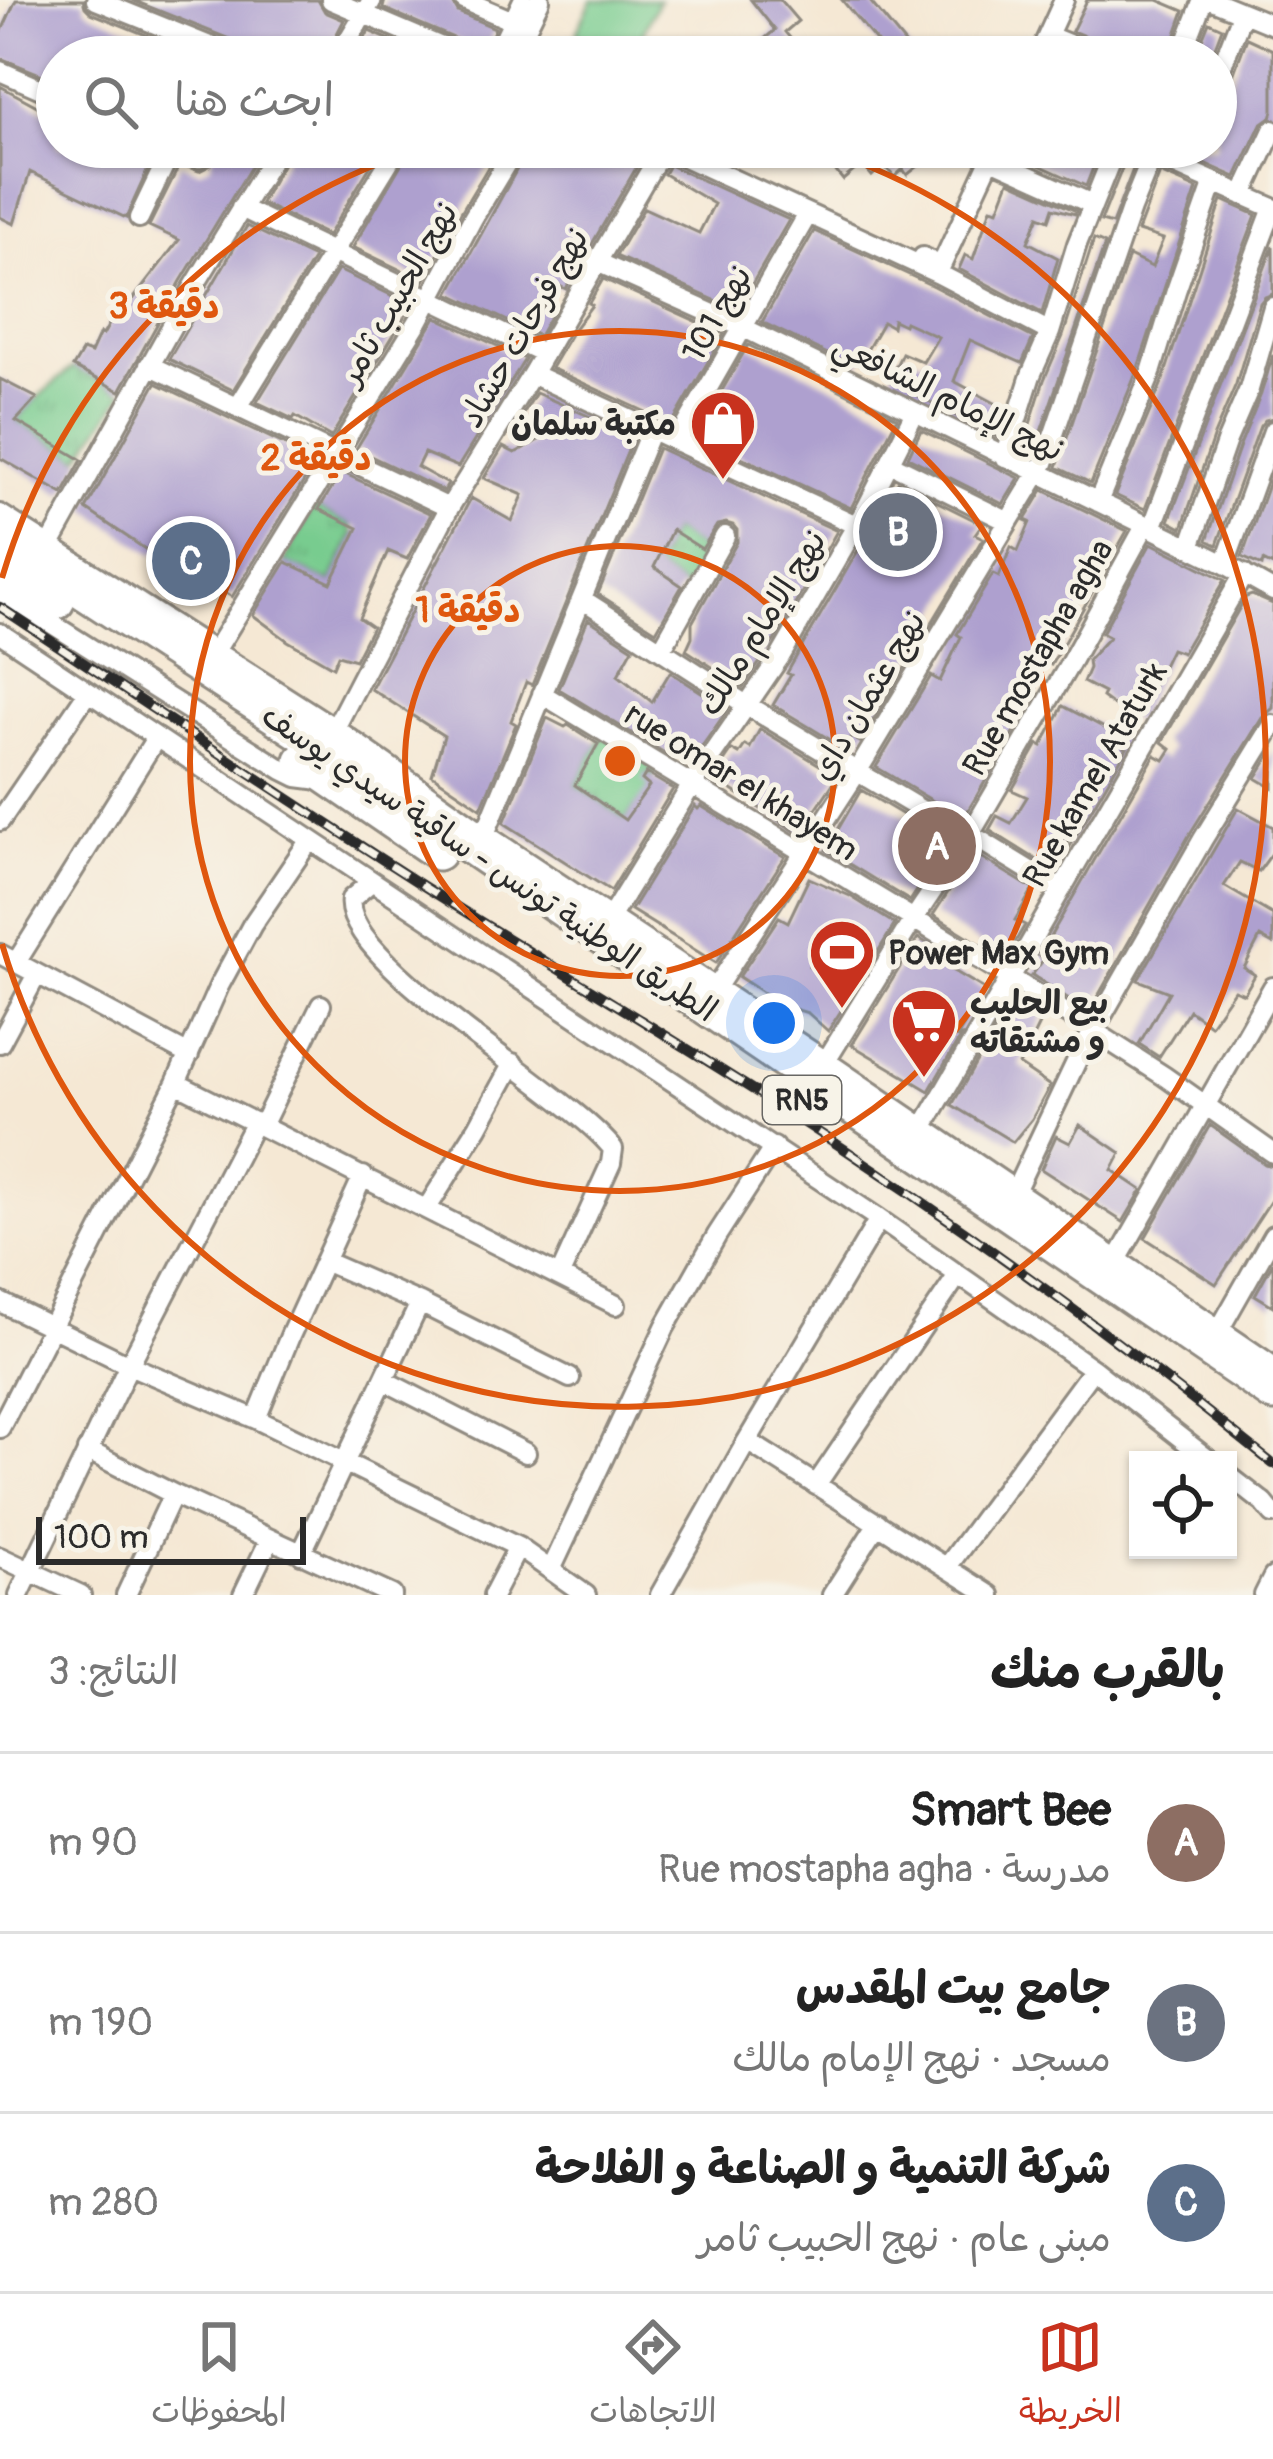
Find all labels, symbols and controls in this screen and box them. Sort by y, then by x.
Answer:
search box [36,36,1237,168]
icon: search [78,69,144,135]
text: ابحث هنا [174,73,334,129]
street label: نهج الحبيب ثامر [328,195,468,396]
street label: نهج فرحات حشاد [451,220,599,436]
street label: نهج 101 [673,258,762,370]
text: 3 دقيقة [109,284,219,329]
street label: نهج الإمام الشافعي [823,324,1070,478]
shop icon: مكتبة سلمان [688,388,758,482]
place label: مكتبة سلمان [511,404,676,445]
text: 2 دقيقة [261,436,371,481]
pin: B [859,487,937,577]
pin: C [152,516,230,606]
street label: نهج الإمام مالك [689,523,839,725]
street label: Rue mostapha agha [954,532,1123,783]
text: 1 دقيقة [416,588,520,633]
street label: نهج عثمان داي [802,603,937,789]
street label: Rue kamel Ataturk [1014,655,1177,895]
street label: rue omar el khayem [617,694,865,870]
street label: الطريق الوطنية تونس - ساقية سيدي يوسف [252,695,725,1033]
centre of rings [599,740,641,782]
pin: A [898,801,976,891]
sports icon: Power Max Gym [807,917,877,1011]
place label: Power Max Gym [888,933,1109,974]
place label: بيع الحليب و مشتقاته [970,983,1108,1062]
supermarket icon: بيع الحليب و مشتقاته [889,986,959,1080]
your location [744,993,804,1053]
road number: RN5 [763,1076,841,1124]
map controls [1129,1451,1237,1559]
button: locate [1129,1451,1237,1559]
scale bar [36,1511,306,1564]
text: 100 m [54,1517,148,1558]
text: بالقرب منك [990,1639,1225,1703]
text: النتائج: 3 [48,1647,179,1696]
text: Smart Bee [910,1783,1111,1839]
text: 90 m [48,1818,138,1867]
text: A [1173,1818,1199,1867]
text: مدرسة · Rue mostapha agha [658,1845,1111,1894]
text: جامع بيت المقدس [796,1961,1111,2017]
text: 190 m [48,1998,153,2047]
text: B [1175,1998,1197,2047]
text: مسجد · نهج الإمام مالك [732,2034,1111,2083]
text: شركة التنمية و الصناعة و الفلاحة [535,2141,1111,2197]
text: 280 m [48,2178,159,2227]
text: C [1174,2178,1198,2227]
text: مبنى عام · نهج الحبيب ثامر [698,2214,1111,2263]
tab: المحفوظات [151,2314,287,2440]
tab: الاتجاهات [589,2314,717,2440]
tab: الخريطة [1019,2314,1122,2440]

